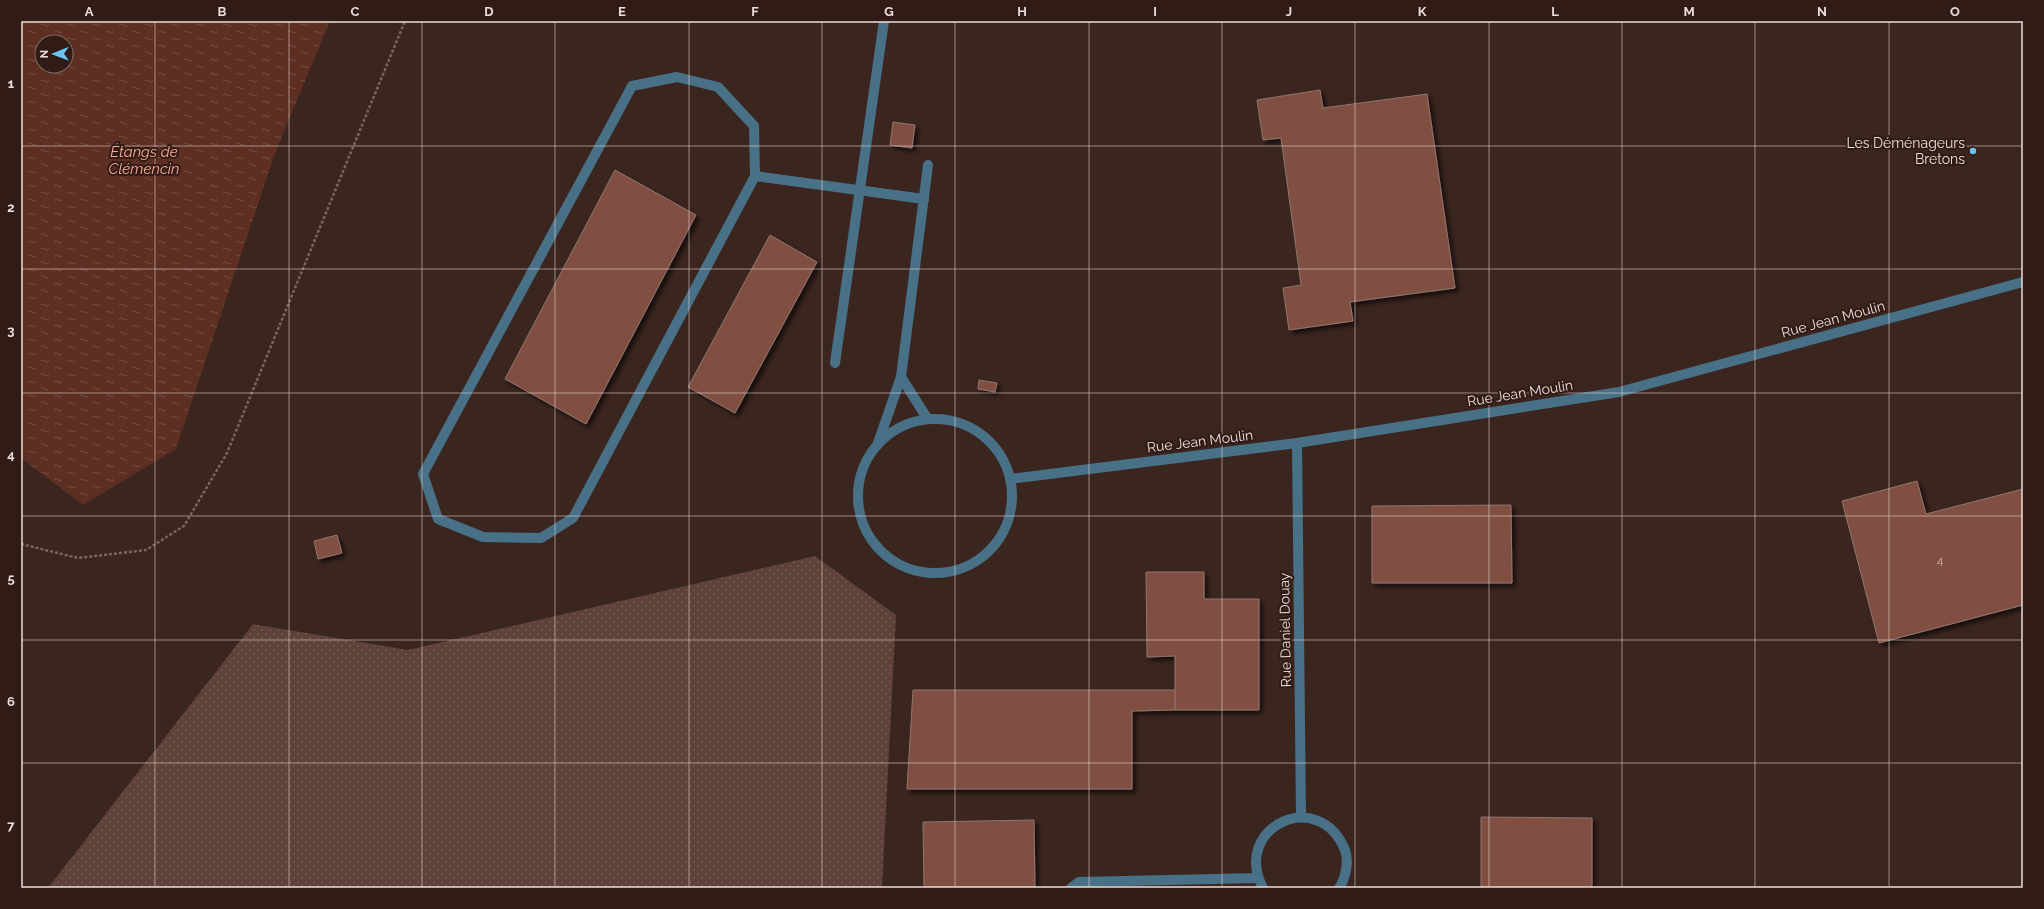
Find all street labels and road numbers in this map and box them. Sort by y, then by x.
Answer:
street label: Rue Jean Moulin [1779,297,1887,341]
street label: Rue Jean Moulin [1466,377,1574,409]
street label: Rue Jean Moulin [1146,427,1254,455]
street label: Rue Daniel Douay [1276,572,1294,688]

